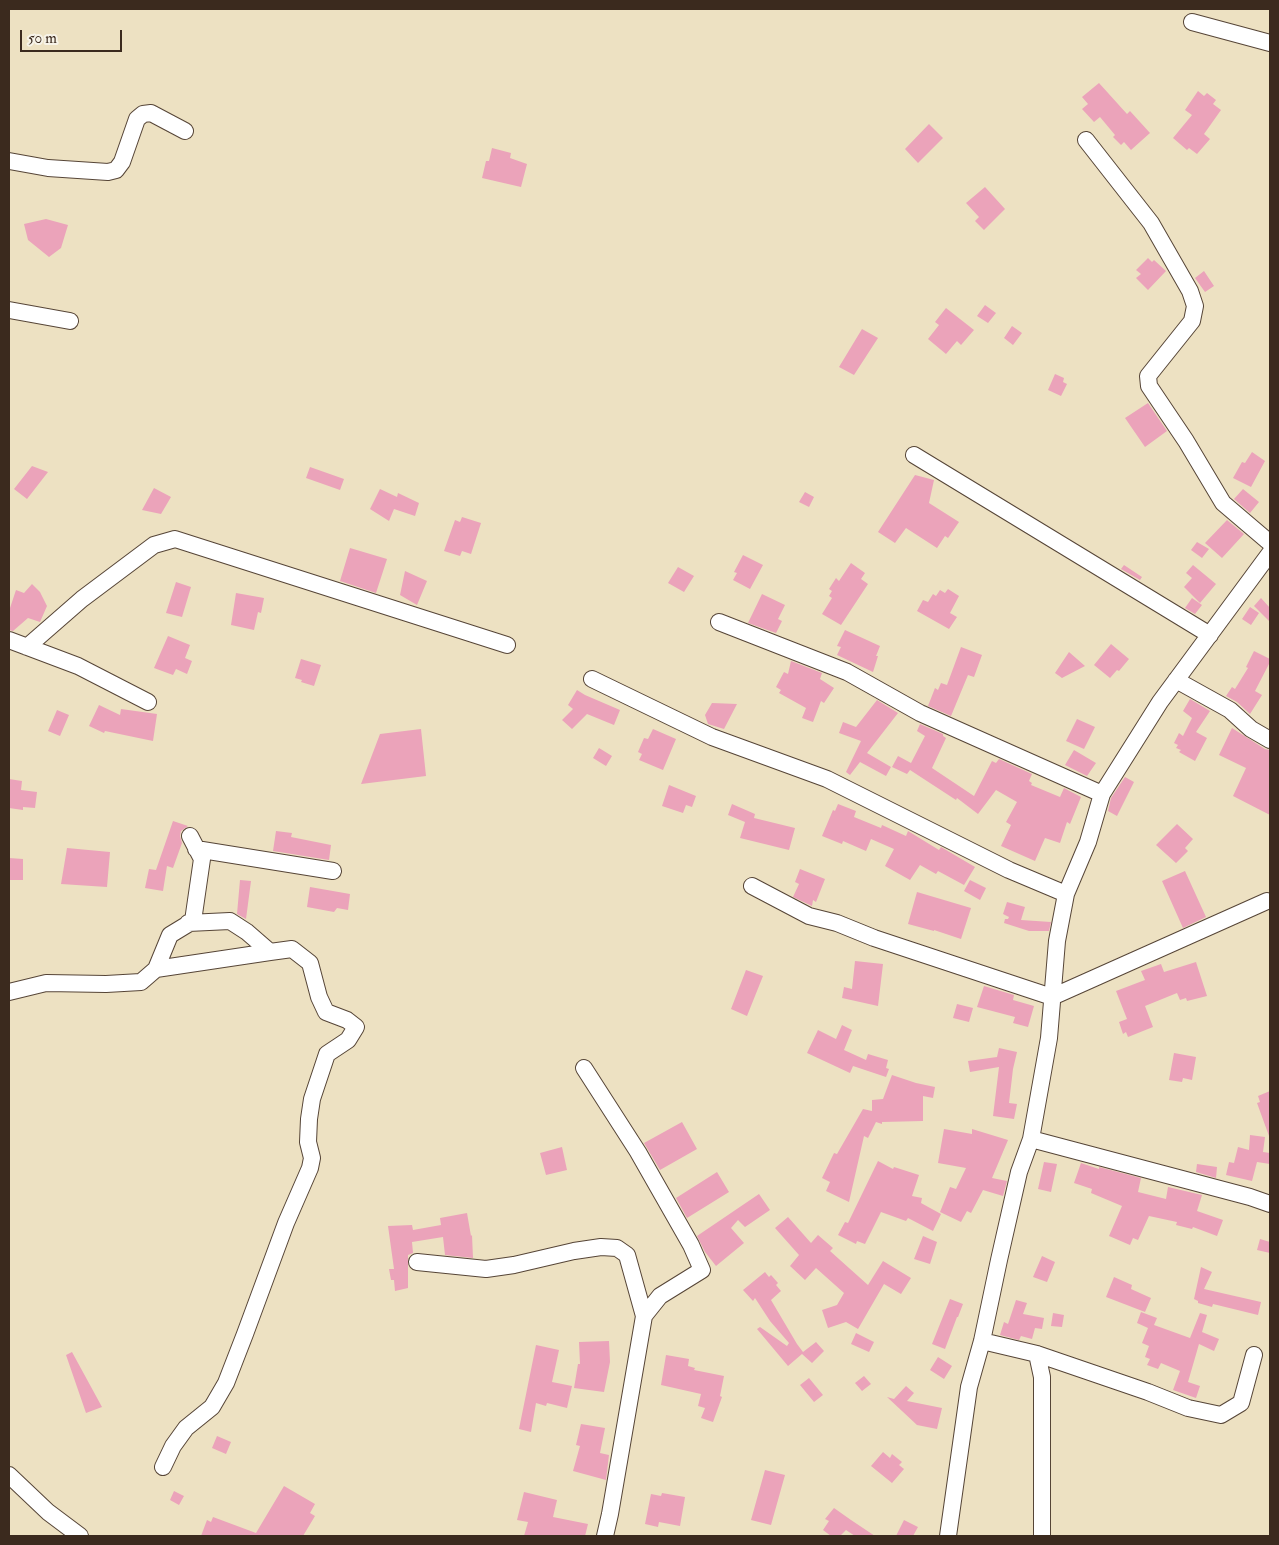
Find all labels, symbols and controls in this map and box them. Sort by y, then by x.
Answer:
scale bar [22,20,125,52]
text: 50 m [28,29,57,48]

